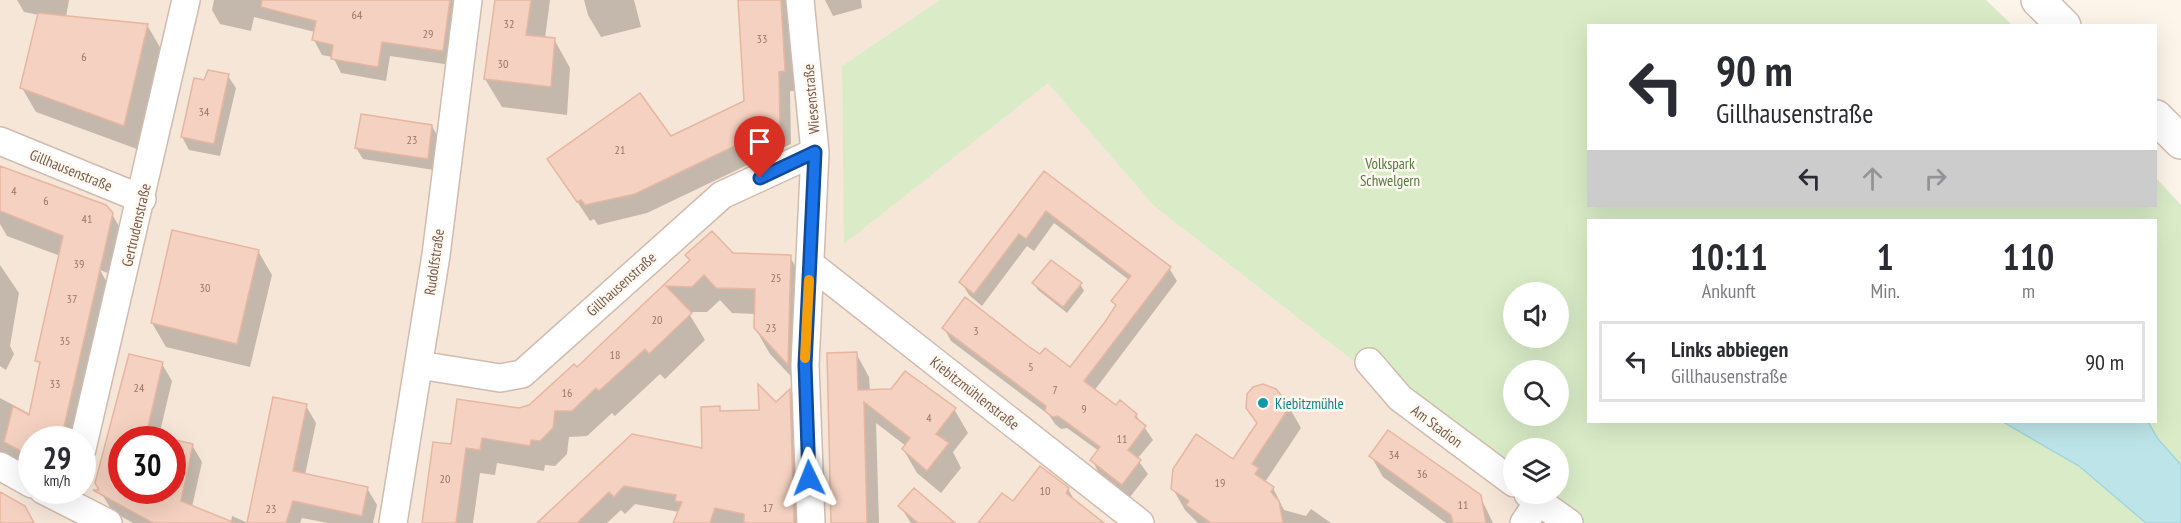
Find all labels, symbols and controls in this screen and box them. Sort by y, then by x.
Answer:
house number: 64 [352,7,363,22]
house number: 32 [504,16,514,31]
house number: 29 [423,26,433,41]
house number: 33 [757,31,767,46]
text: 90 m [1716,43,1793,98]
icon: left [1617,48,1695,126]
house number: 6 [81,49,87,64]
house number: 30 [498,56,508,71]
street label: Wiesenstraße [798,63,824,135]
text: Gillhausenstraße [1716,96,1873,130]
house number: 34 [199,104,210,119]
pin [734,116,785,178]
icon: arrive [743,125,776,158]
house number: 23 [407,132,417,147]
house number: 21 [615,142,625,157]
street label: Gillhausenstraße [27,145,115,195]
park label: Volkspark Schwelgern [1360,154,1420,190]
icon: left [1793,162,1826,195]
icon: ahead [1856,162,1889,195]
icon: right [1919,162,1952,195]
street label: Gertrudenstraße [117,182,155,268]
house number: 4 [11,183,17,198]
house number: 6 [43,193,49,208]
house number: 41 [82,211,92,226]
street label: Rudolfstraße [420,228,448,296]
text: 10:11 [1690,233,1768,280]
text: 1 [1877,233,1894,280]
text: 110 [2003,233,2054,280]
street label: Gillhausenstraße [582,248,660,320]
house number: 39 [74,256,84,271]
house number: 25 [771,270,781,285]
text: Ankunft [1702,278,1756,304]
text: Min. [1870,278,1900,304]
text: m [2022,278,2035,304]
house number: 30 [200,280,210,295]
map controls [1503,282,1569,504]
button: sound [1503,282,1569,348]
house number: 37 [67,291,77,306]
house number: 20 [652,312,662,327]
house number: 23 [766,320,776,335]
house number: 3 [973,323,979,338]
house number: 35 [60,333,70,348]
text: Links abbiegen [1671,335,1788,363]
icon: left [1620,345,1653,378]
house number: 18 [610,347,620,362]
text: 90 m [2085,348,2124,376]
street label: Kiebitzmühlenstraße [927,352,1023,434]
house number: 5 [1028,359,1034,374]
button: search [1503,360,1569,426]
text: Gillhausenstraße [1671,363,1788,389]
house number: 33 [50,376,60,391]
house number: 24 [134,380,145,395]
house number: 7 [1052,382,1058,397]
house number: 16 [562,385,572,400]
place label: Kiebitzmühle [1275,394,1344,413]
marker: Kiebitzmühle [1256,396,1270,410]
house number: 9 [1081,401,1087,416]
street label: Am Stadion [1408,401,1466,451]
house number: 4 [926,410,932,425]
speed limit sign: 30 [108,426,186,504]
house number: 11 [1117,431,1127,446]
text: 29 [43,438,71,477]
button: layers [1503,438,1569,504]
position arrow [777,446,841,510]
house number: 34 [1389,447,1400,462]
house number: 36 [1417,466,1427,481]
text: km/h [44,471,70,490]
house number: 20 [440,471,450,486]
house number: 19 [1215,475,1225,490]
house number: 10 [1040,483,1050,498]
house number: 11 [1458,497,1468,512]
house number: 17 [763,500,773,515]
house number: 23 [266,501,276,516]

